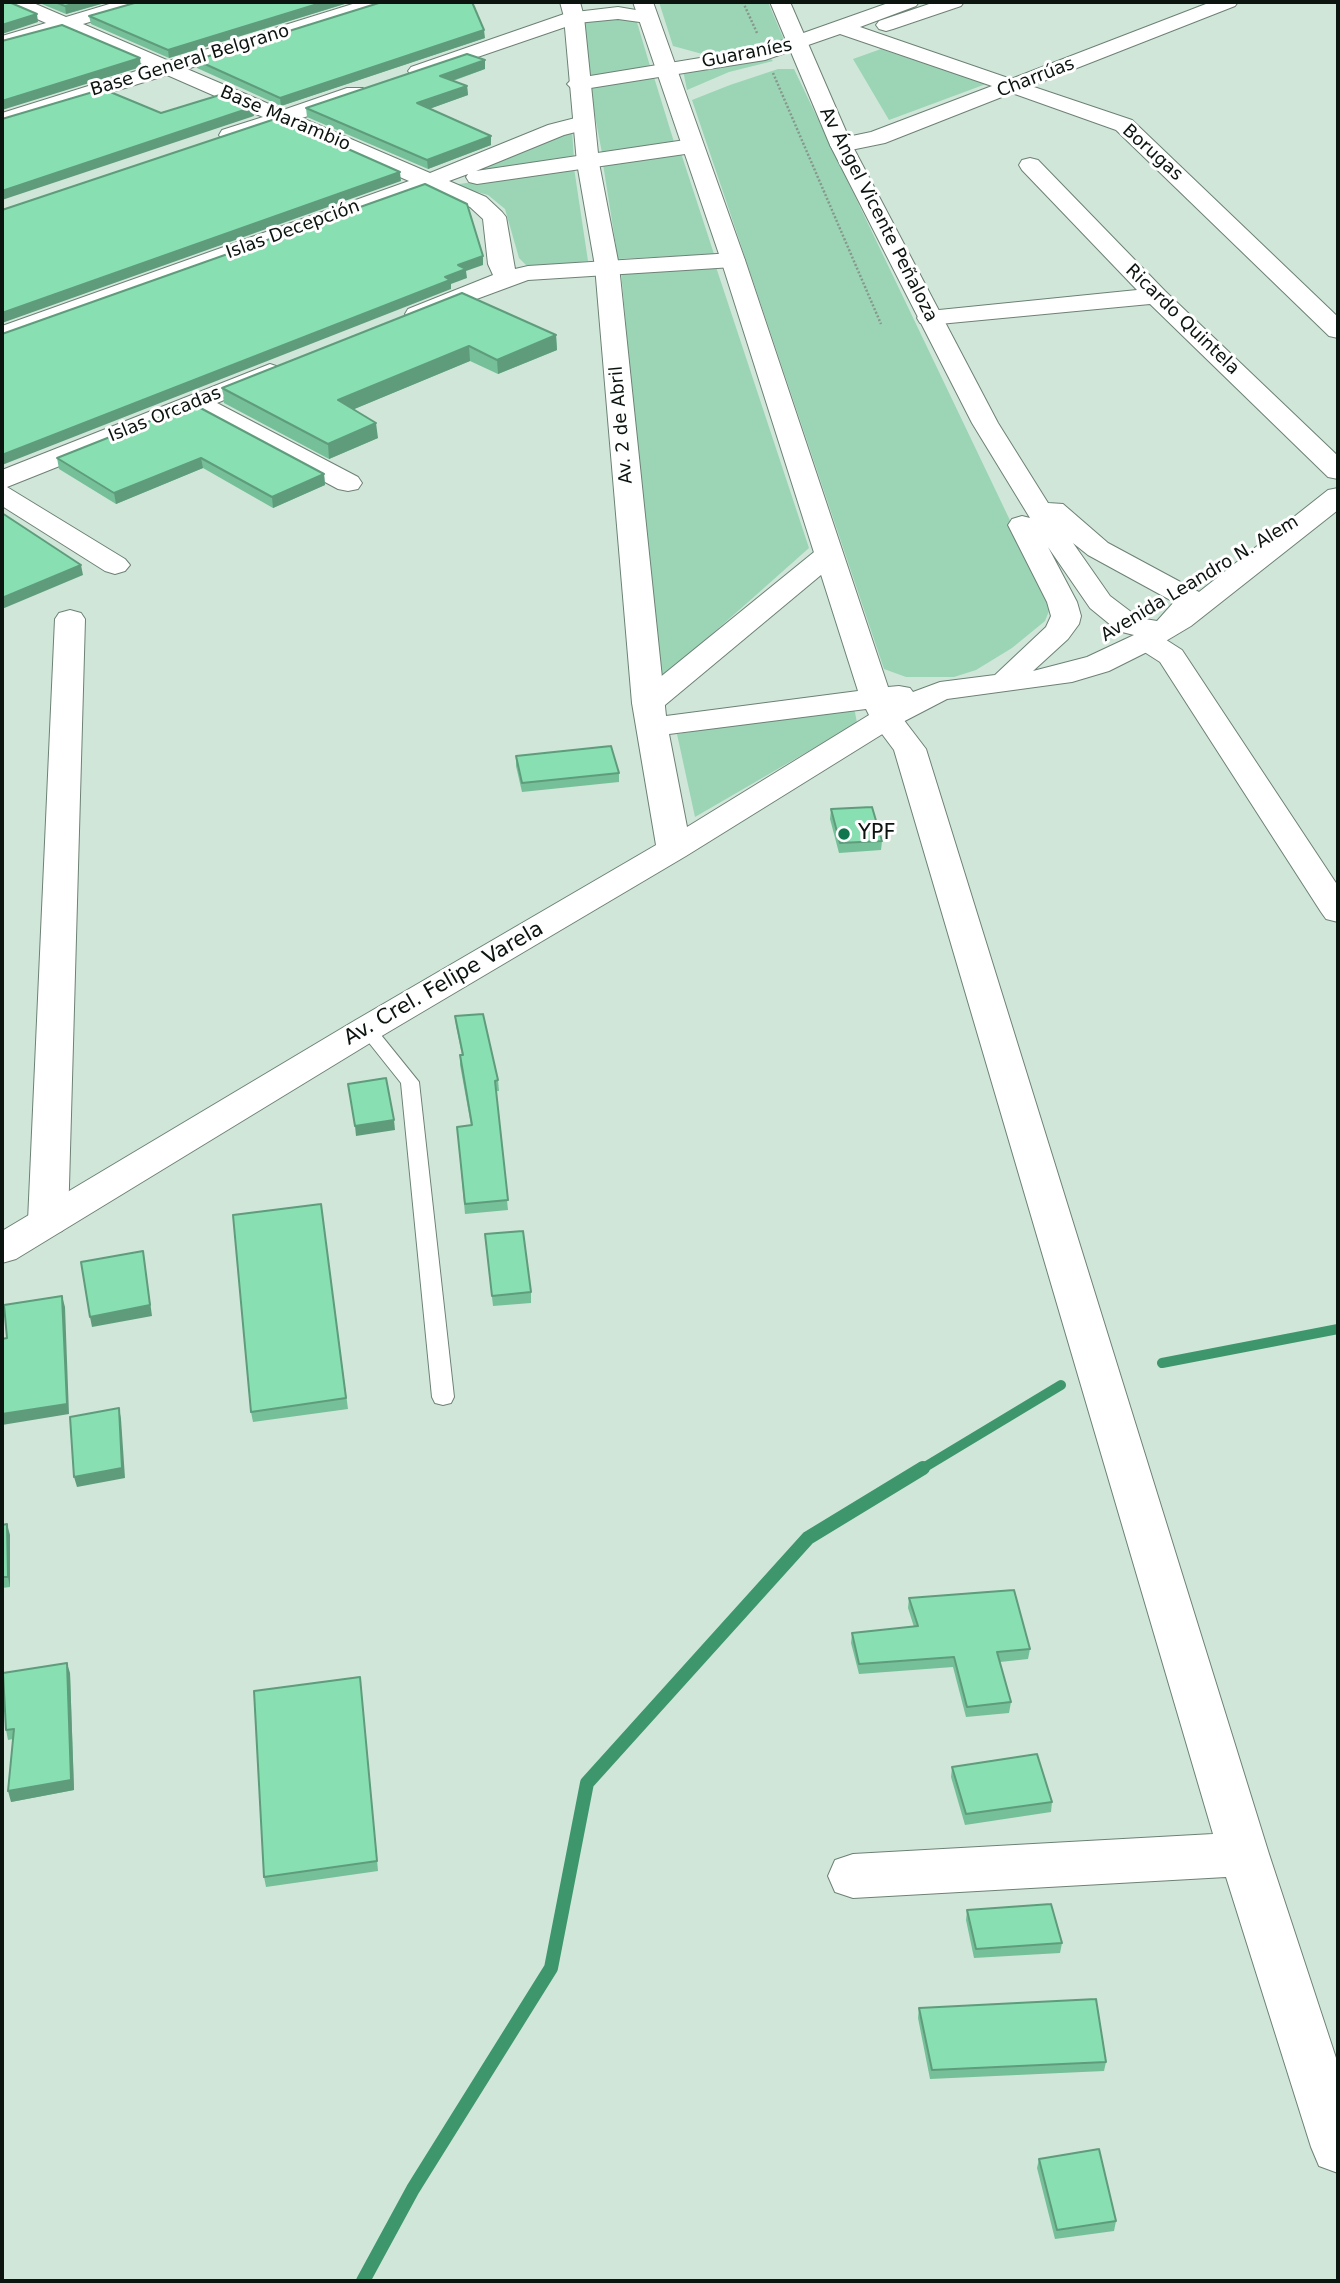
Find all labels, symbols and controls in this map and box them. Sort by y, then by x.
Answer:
street label: Base General Belgrano [88,20,292,102]
street label: Guaraníes [700,35,794,73]
street label: Charrúas [994,53,1078,103]
street label: Base Marambio [217,82,353,156]
street label: Av Ángel Vicente Peñaloza [814,104,942,326]
street label: Borugas [1117,120,1187,186]
street label: Islas Decepción [223,196,363,264]
street label: Ricardo Quintela [1121,260,1243,380]
street label: Av. 2 de Abril [606,365,638,485]
street label: Islas Orcadas [105,383,225,447]
street label: Avenida Leandro N. Alem [1097,511,1303,647]
place label: YPF [858,821,896,847]
marker: YPF [836,826,852,842]
street label: Av. Crel. Felipe Varela [340,917,548,1051]

